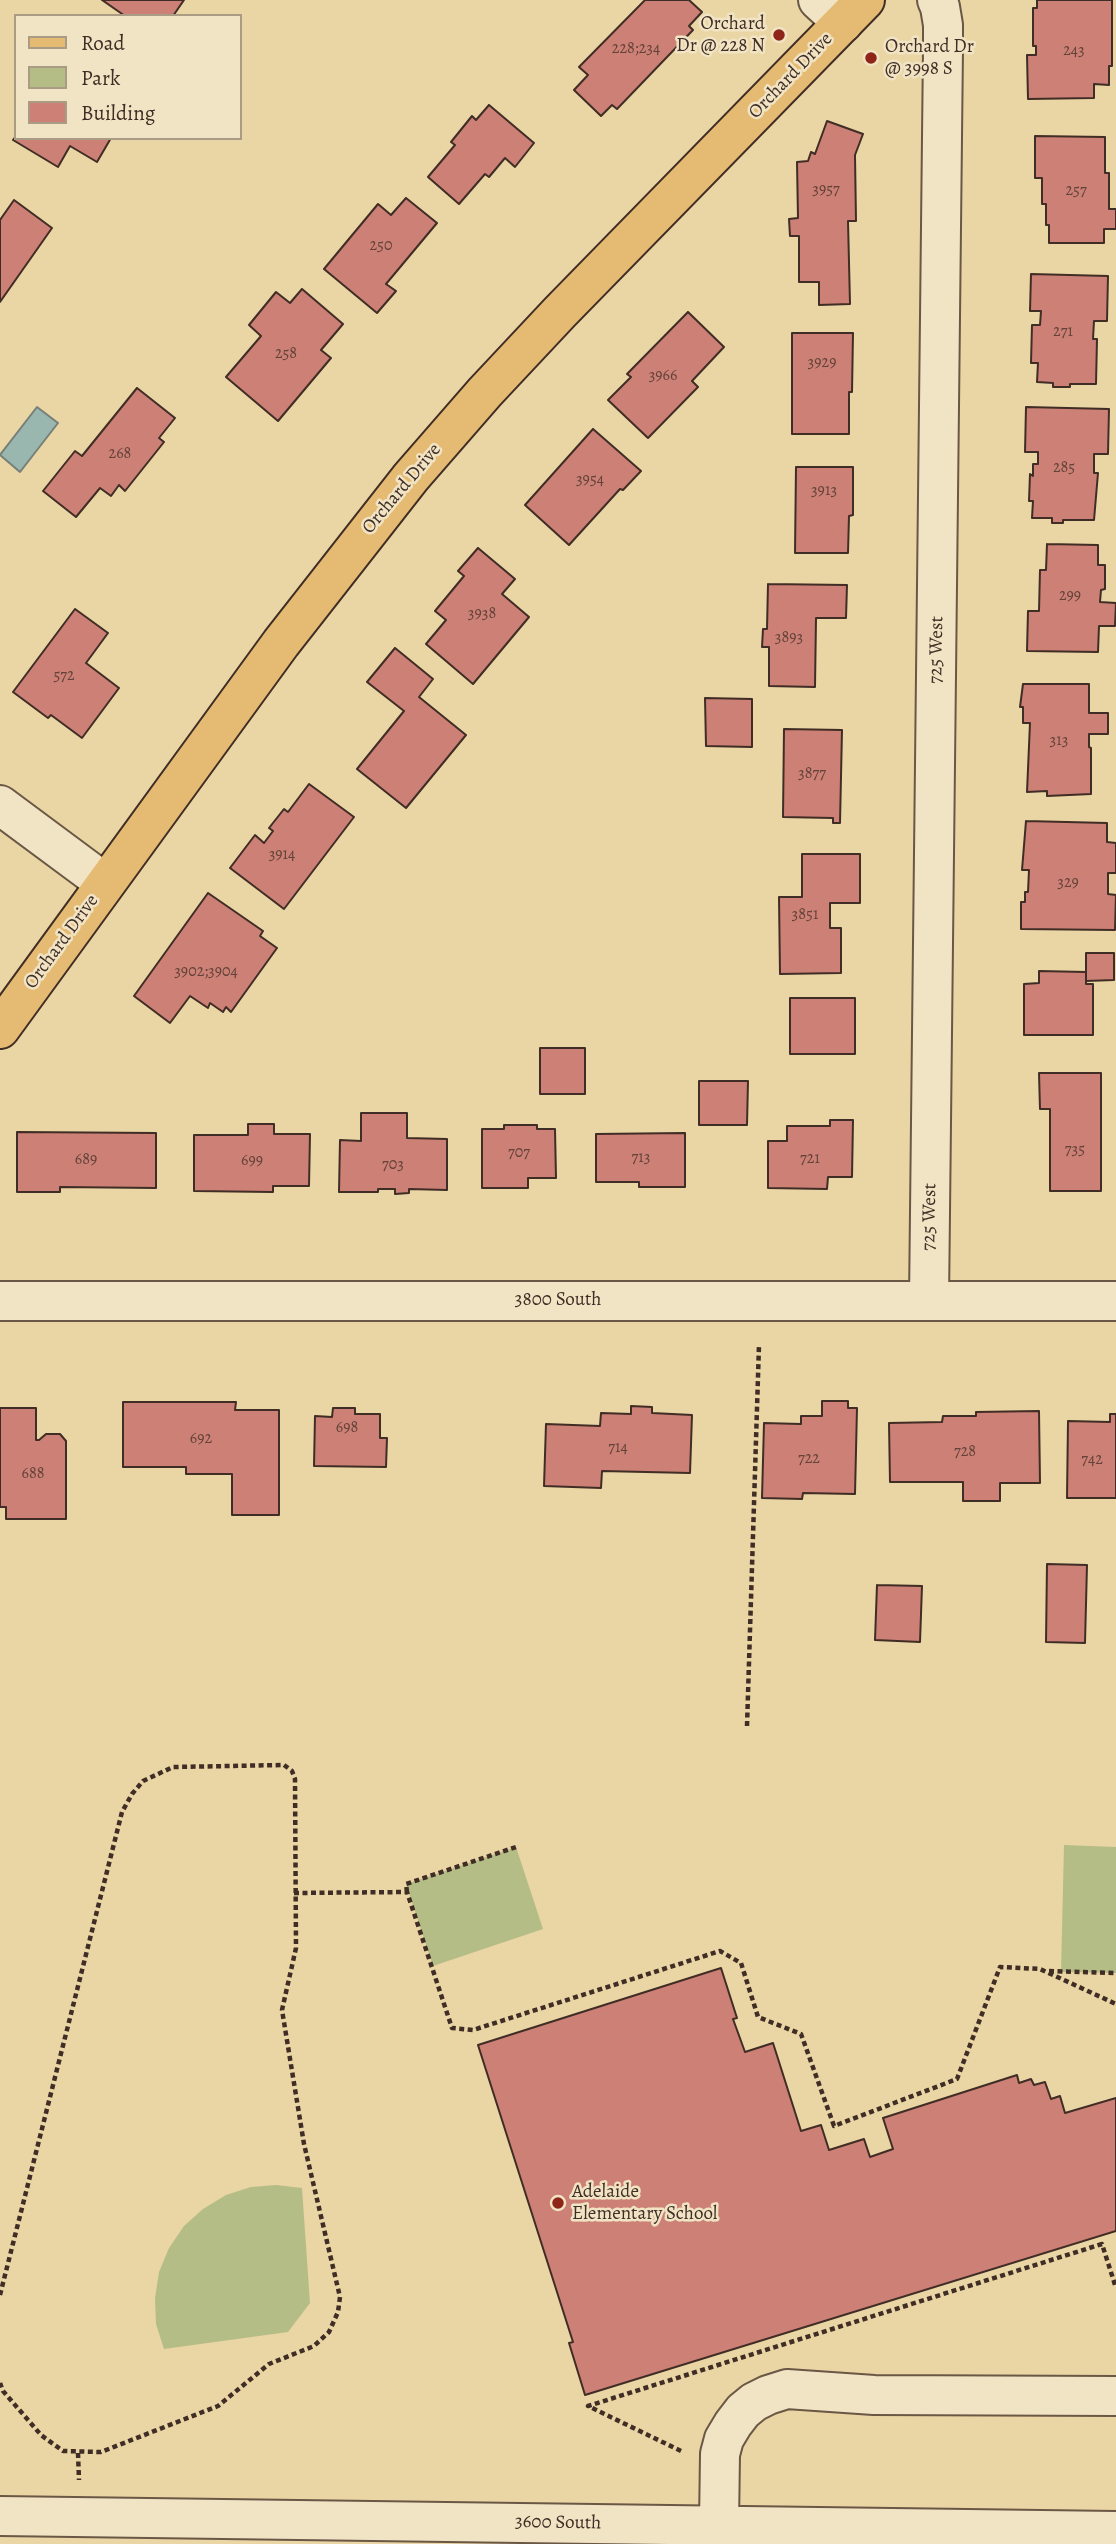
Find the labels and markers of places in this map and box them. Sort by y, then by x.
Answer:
place label: Orchard Dr @ 228 N [676,13,765,57]
marker: Orchard Dr @ 228 N [771,27,787,43]
place label: Orchard Dr @ 3998 S [885,36,974,80]
marker: Orchard Dr @ 3998 S [863,50,879,66]
place label: Adelaide Elementary School [572,2181,717,2225]
marker: Adelaide Elementary School [550,2195,566,2211]

